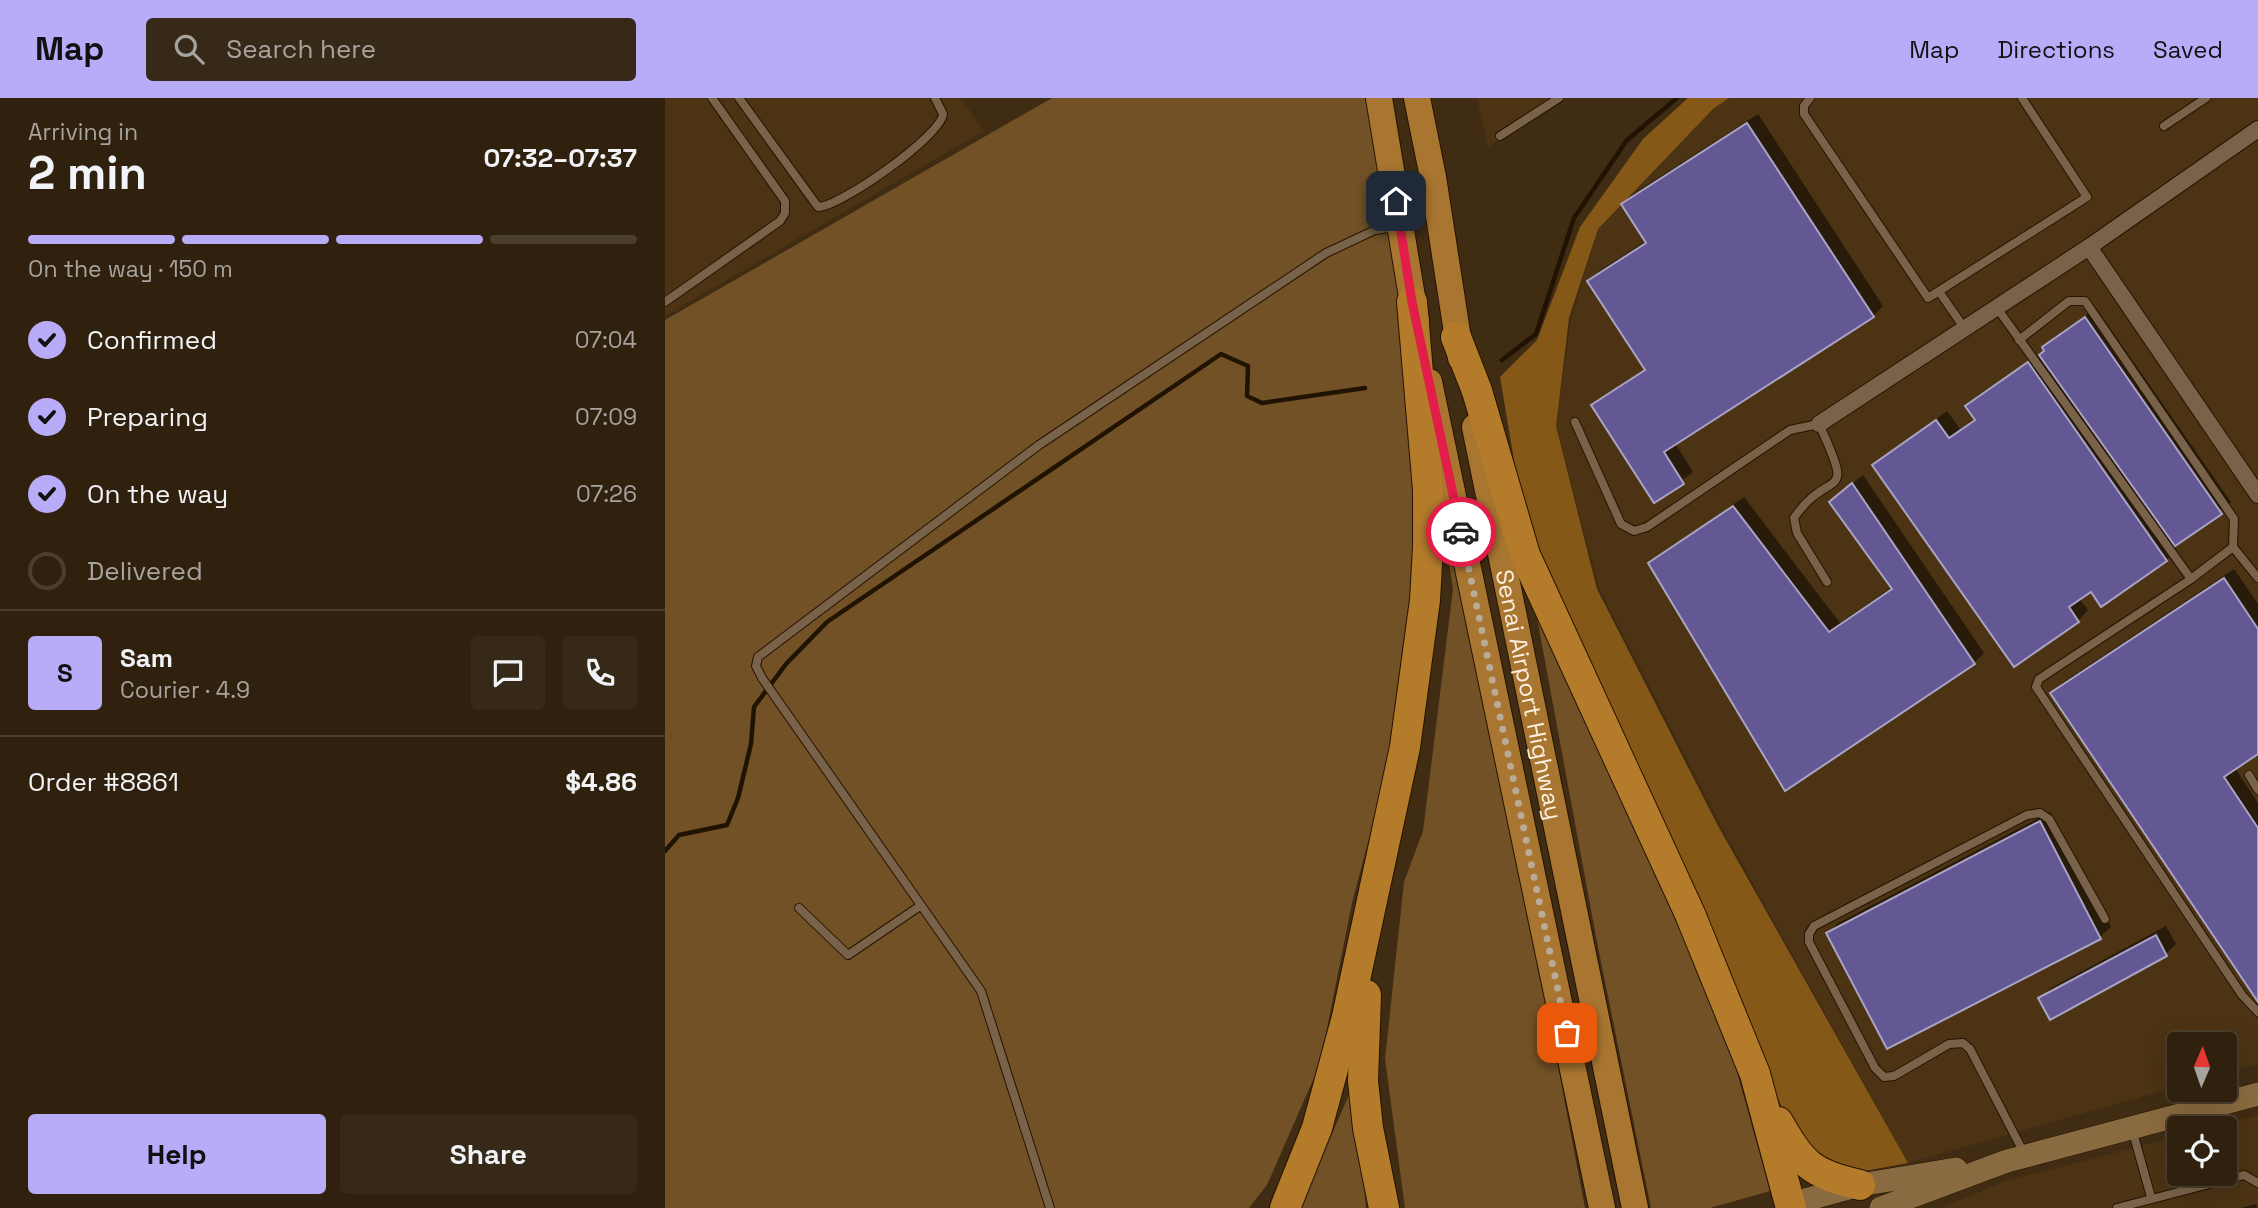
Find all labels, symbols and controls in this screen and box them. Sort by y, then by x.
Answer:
search box [146,18,636,81]
text: Map [35,28,104,70]
icon: search [170,30,208,68]
text: Search here [226,32,376,66]
text: Map [1909,34,1959,65]
text: Directions [1997,34,2115,65]
text: Saved [2153,34,2223,65]
text: Arriving in [28,117,138,147]
text: 07:32–07:37 [483,141,637,175]
text: 2 min [28,144,147,202]
pin [1366,171,1426,231]
icon: home [1377,182,1415,220]
text: On the way · 150 m [28,254,233,284]
icon: check [28,321,66,359]
text: Confirmed [87,323,217,357]
text: 07:04 [575,325,637,355]
icon: check [28,398,66,436]
text: Preparing [87,400,208,434]
text: 07:09 [575,402,637,432]
icon: check [28,475,66,513]
text: On the way [87,477,228,511]
text: 07:26 [576,479,637,509]
courier [1426,497,1496,567]
icon: car [1442,513,1480,551]
text: Delivered [87,554,203,588]
street label: Senai Airport Highway [1489,567,1571,822]
button: chat [471,636,545,710]
button: phone [563,636,637,710]
text: Sam [120,641,173,675]
text: S [57,656,73,690]
text: Courier · 4.9 [120,675,250,705]
text: Order #8861 [28,765,179,799]
text: $4.86 [565,765,637,799]
pin [1537,1003,1597,1063]
icon: bag [1548,1014,1586,1052]
north arrow [2167,1032,2237,1102]
map controls [2167,1032,2237,1186]
button: Help [28,1114,326,1194]
button: Share [340,1114,637,1194]
button: locate [2167,1116,2237,1186]

